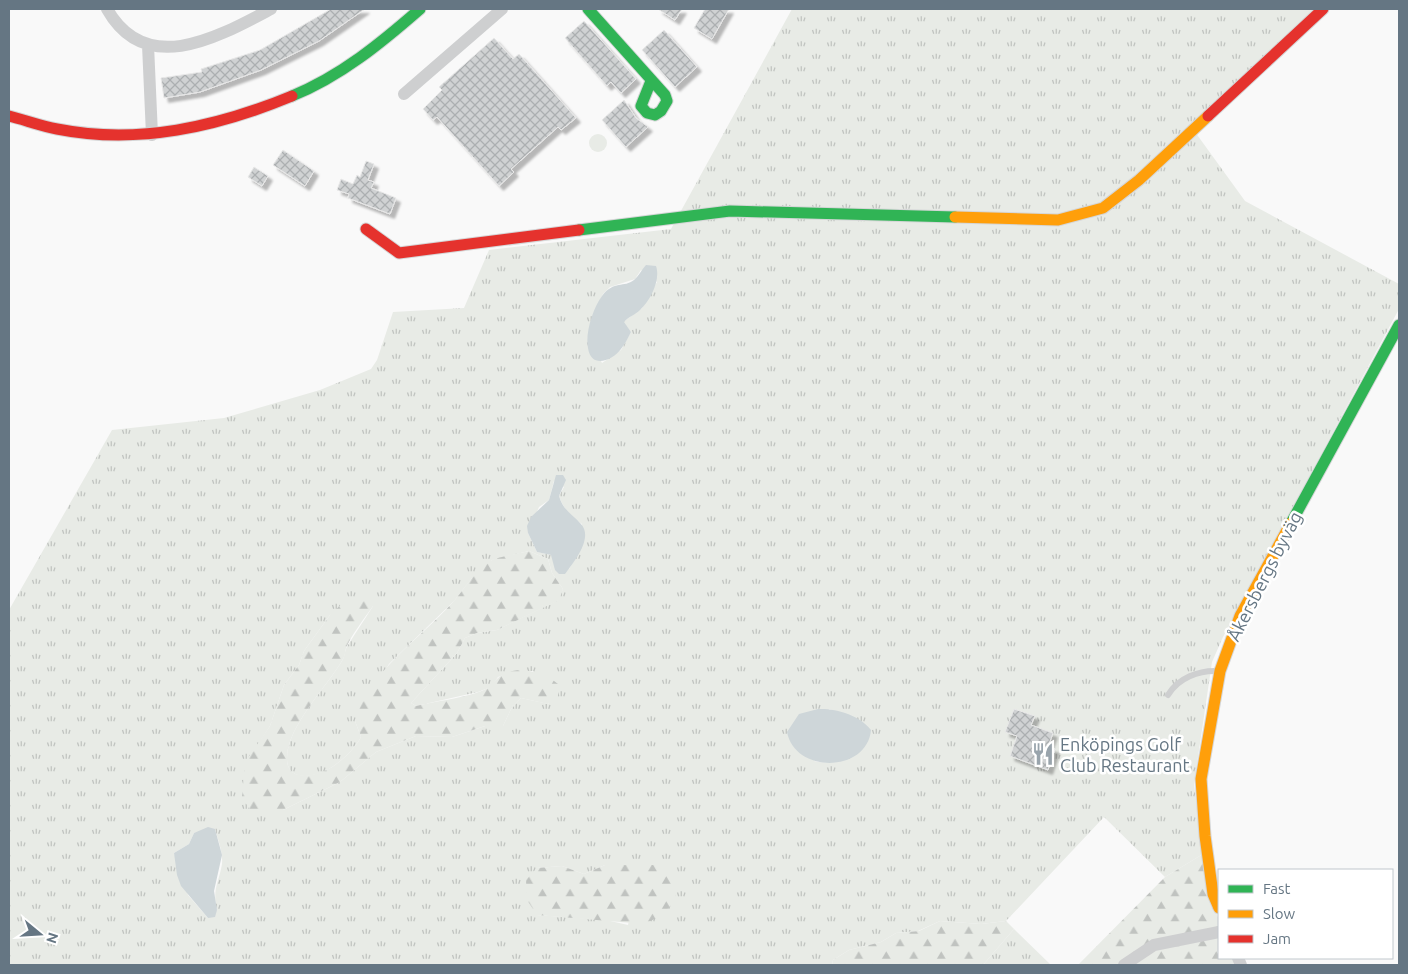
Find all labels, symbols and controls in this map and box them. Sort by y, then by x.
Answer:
street label: Åkersbergs byväg [1223,508,1305,644]
place label: Enköpings Golf Club Restaurant [1060,734,1190,775]
restaurant icon: Enköpings Golf Club Restaurant [1030,741,1056,767]
legend [1218,869,1393,959]
text: Fast [1263,880,1291,897]
text: Slow [1263,905,1296,922]
north arrow [15,909,65,959]
text: Jam [1263,930,1291,947]
text: N [43,931,62,945]

